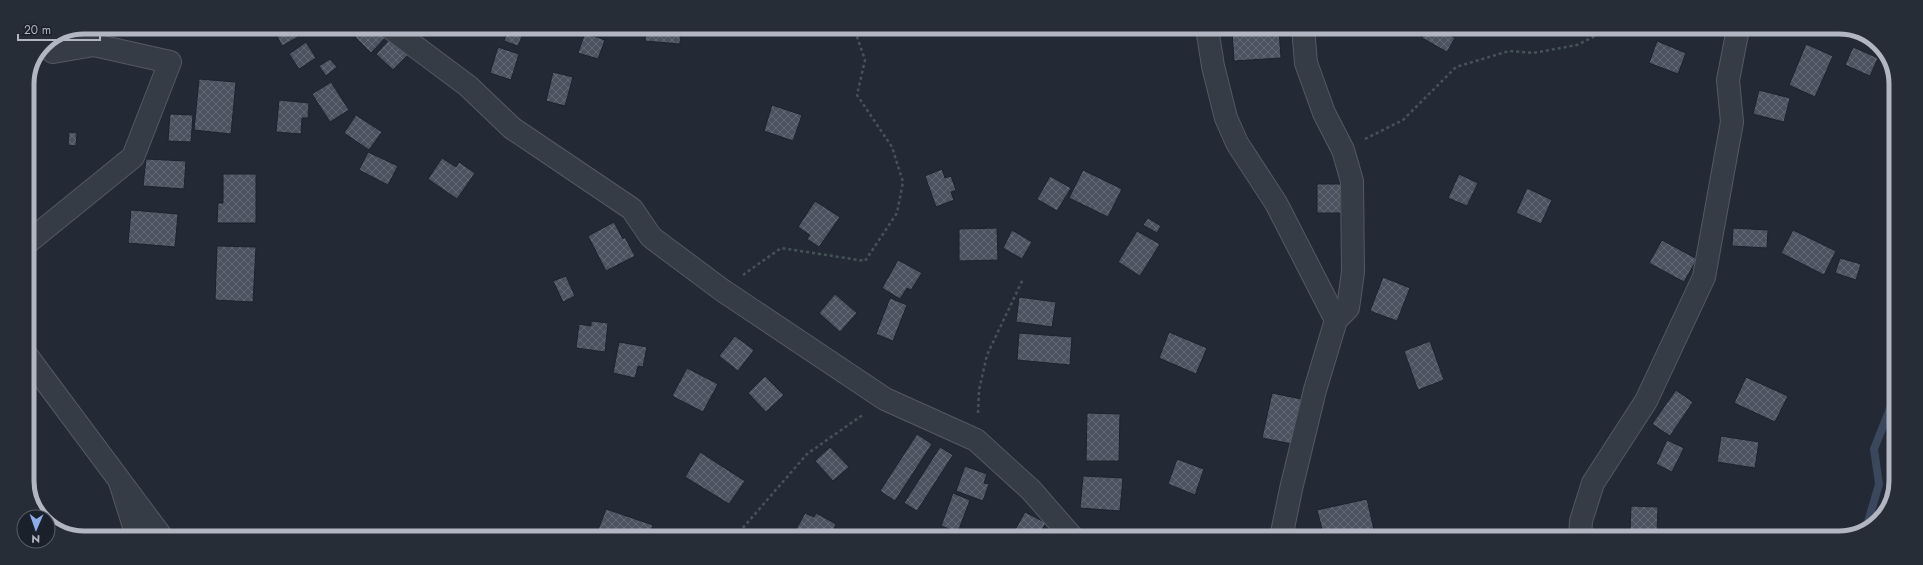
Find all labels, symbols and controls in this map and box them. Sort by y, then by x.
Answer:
scale bar [18,16,100,42]
text: 20 m [24,21,51,39]
north arrow [16,509,56,549]
text: N [31,531,40,547]

